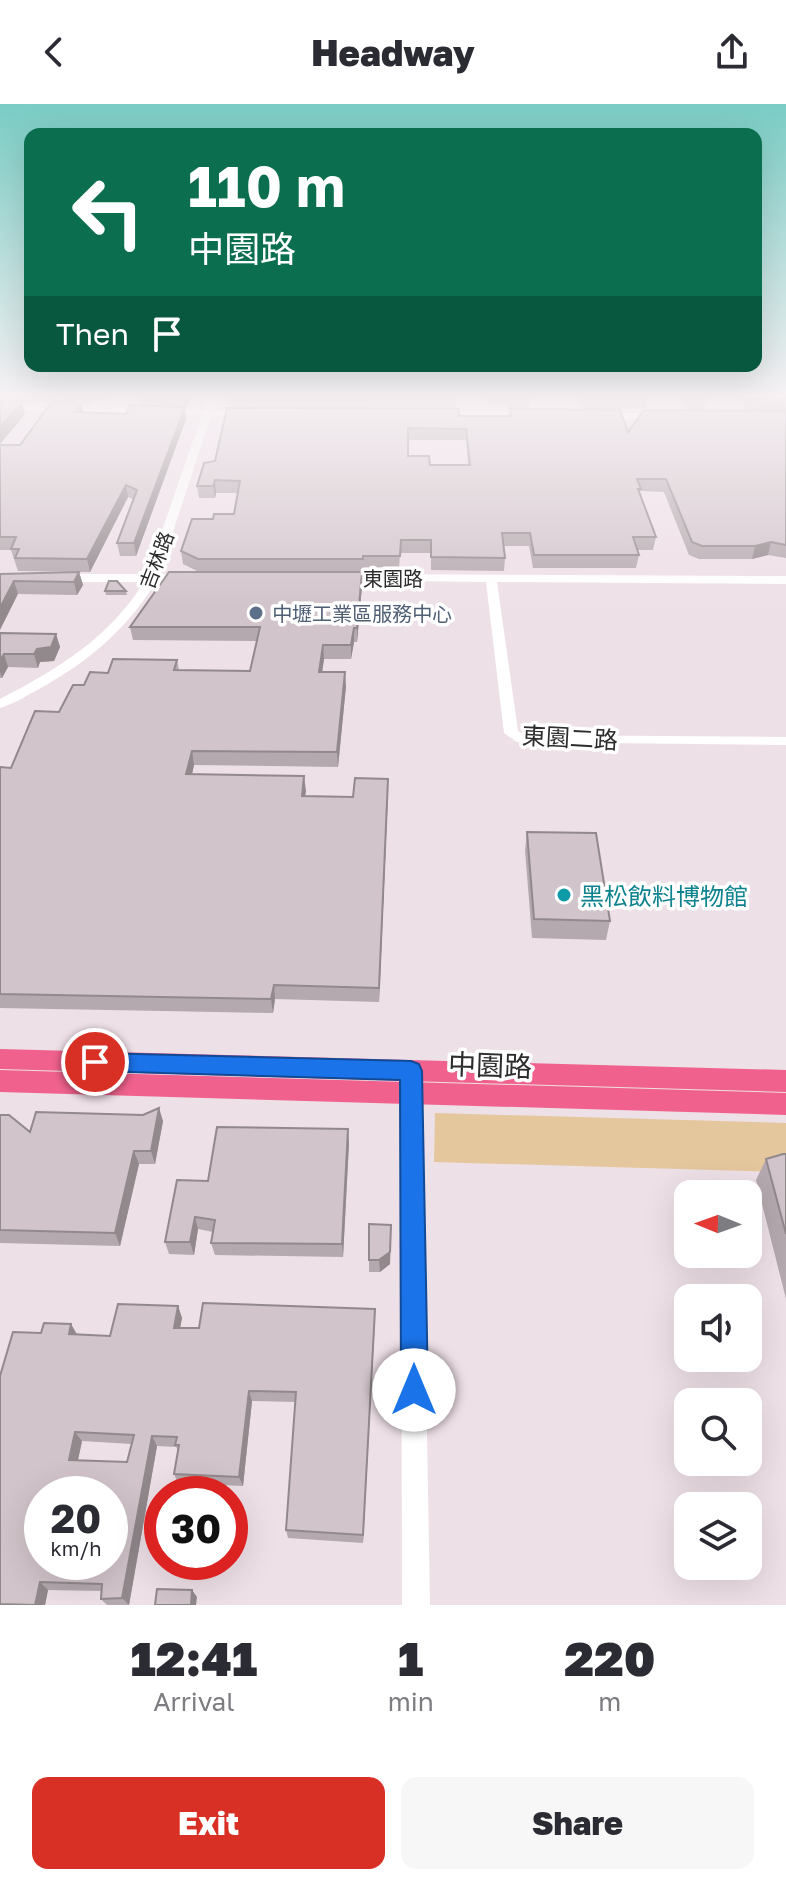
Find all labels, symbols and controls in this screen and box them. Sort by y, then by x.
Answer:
icon: back [32,30,76,74]
icon: share [710,30,754,74]
text: Headway [311,31,475,74]
text: 110 m [188,152,345,219]
icon: left [56,160,160,264]
text: 中園路 [188,227,296,270]
icon: arrive [145,312,189,356]
text: Then [56,316,129,352]
street label: 吉林路 [134,528,178,592]
street label: 東園路 [363,566,423,590]
place label: 中壢工業區服務中心 [272,601,452,625]
marker: 中壢工業區服務中心 [247,604,265,622]
street label: 東園二路 [521,720,619,754]
place label: 黑松飲料博物館 [580,881,748,910]
marker: 黑松飲料博物館 [555,886,573,904]
pin [61,1028,129,1096]
icon: arrive [73,1040,117,1084]
street label: 中園路 [447,1047,533,1083]
north arrow [674,1180,762,1268]
map controls [674,1180,762,1580]
button: sound [674,1284,762,1372]
position arrow [372,1348,456,1432]
button: search [674,1388,762,1476]
speed limit sign: 30 [144,1476,248,1580]
button: layers [674,1492,762,1580]
text: 20 [51,1494,101,1542]
text: km/h [51,1536,101,1560]
text: 12:41 [131,1629,257,1687]
text: 1 [398,1629,423,1687]
text: 220 [564,1629,655,1687]
text: Arrival [153,1686,235,1717]
text: min [388,1686,434,1717]
text: m [598,1686,621,1717]
button: Exit [32,1777,385,1869]
button: Share [401,1777,754,1869]

